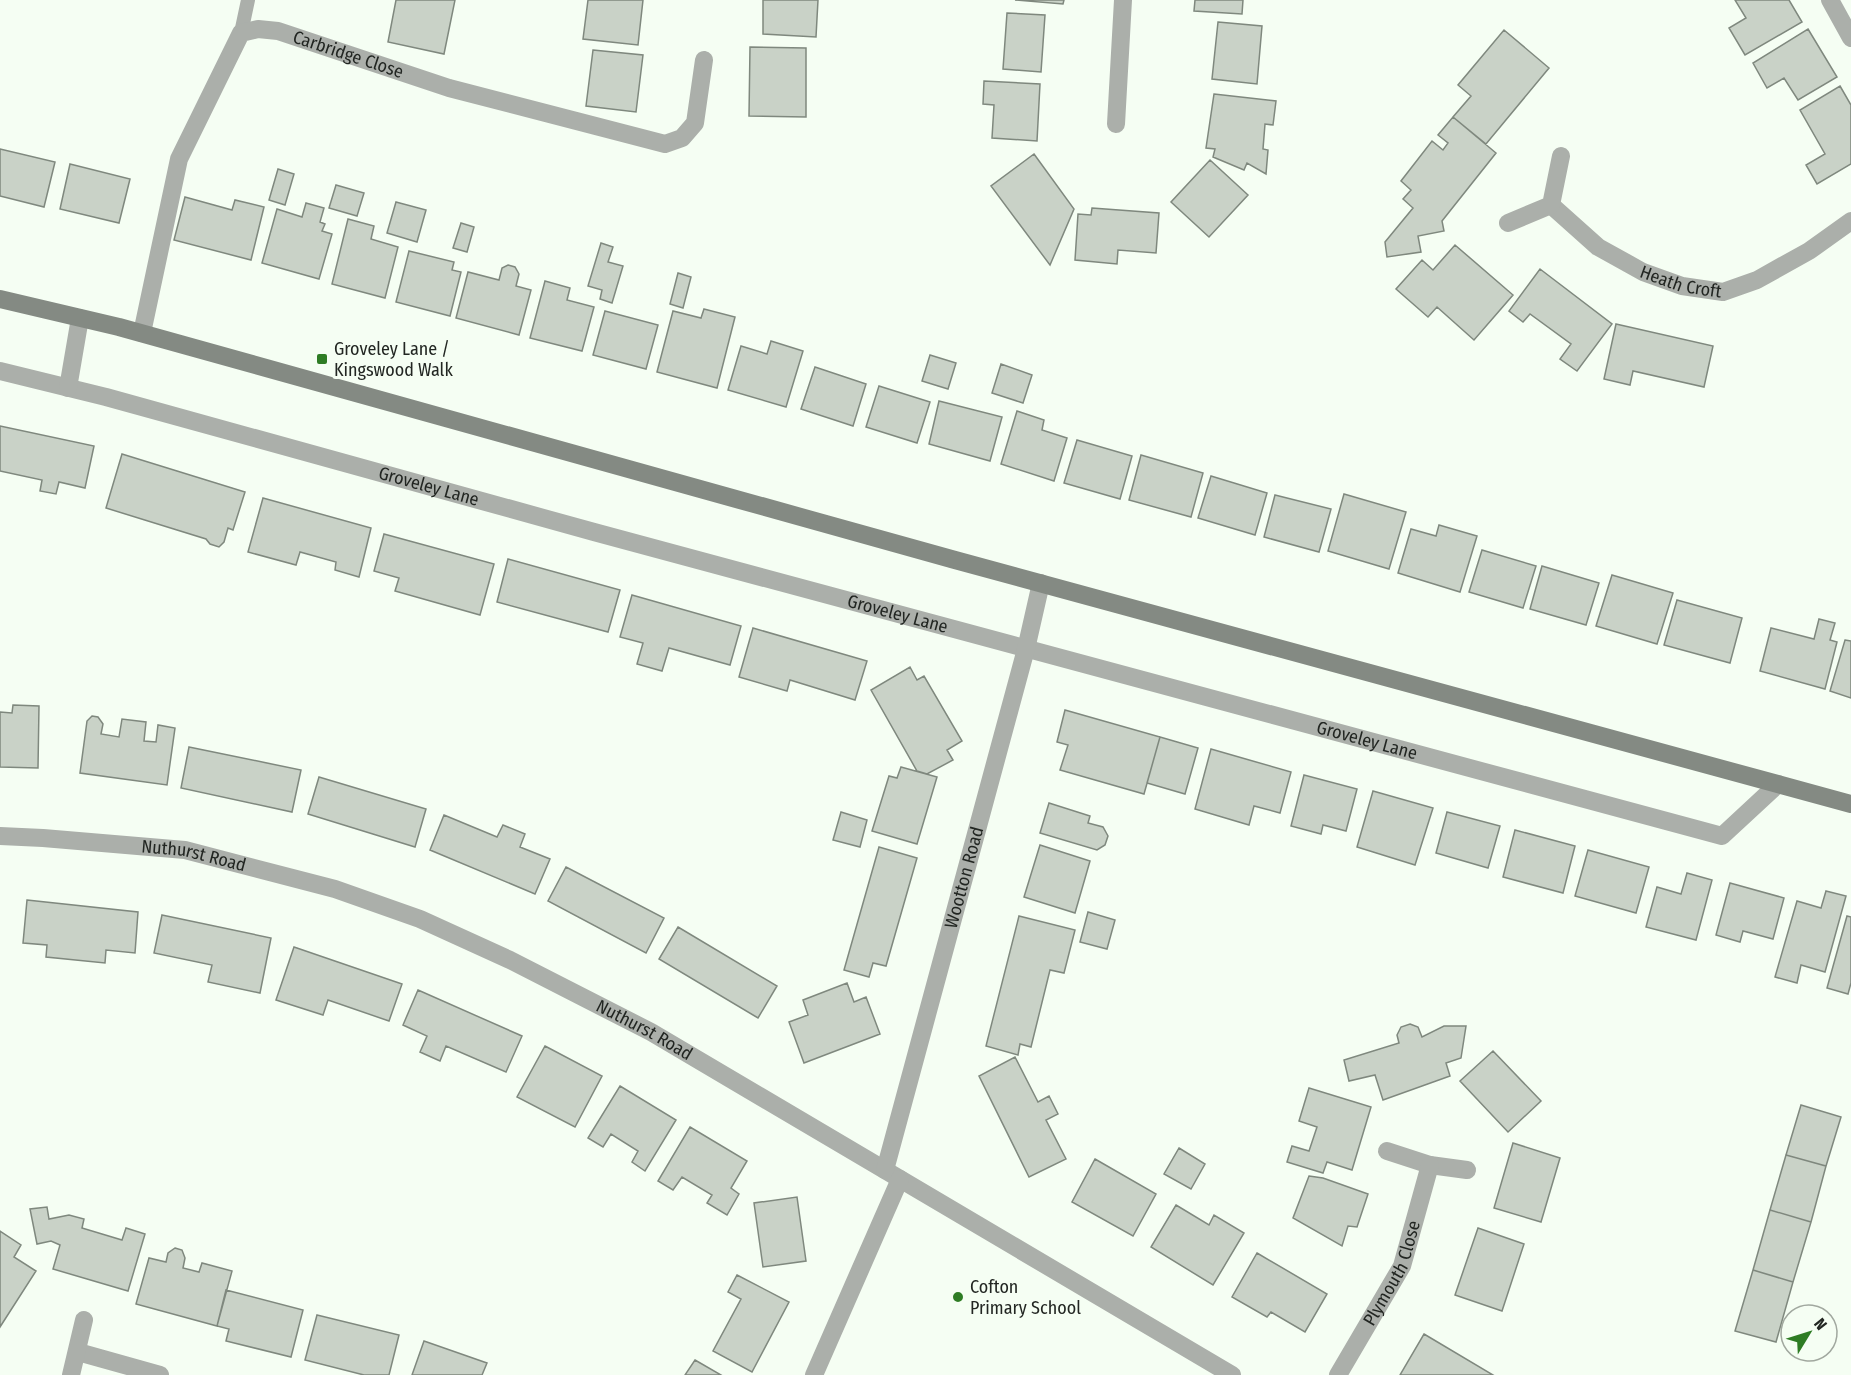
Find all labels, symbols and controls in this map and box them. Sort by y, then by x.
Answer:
street label: Carbridge Close [290,26,407,83]
street label: Heath Croft [1637,261,1723,303]
place label: Groveley Lane / Kingswood Walk [334,338,453,381]
marker: Groveley Lane / Kingswood Walk [315,352,329,366]
street label: Groveley Lane [376,462,482,511]
street label: Groveley Lane [845,590,950,638]
street label: Groveley Lane [1314,716,1420,764]
street label: Wootton Road [940,824,988,931]
street label: Nuthurst Road [140,835,248,876]
street label: Nuthurst Road [592,995,696,1065]
street label: Plymouth Close [1358,1218,1425,1330]
place label: Cofton Primary School [970,1276,1081,1319]
marker: Cofton Primary School [951,1290,965,1304]
north arrow [1779,1303,1839,1363]
text: N [1810,1314,1831,1334]

